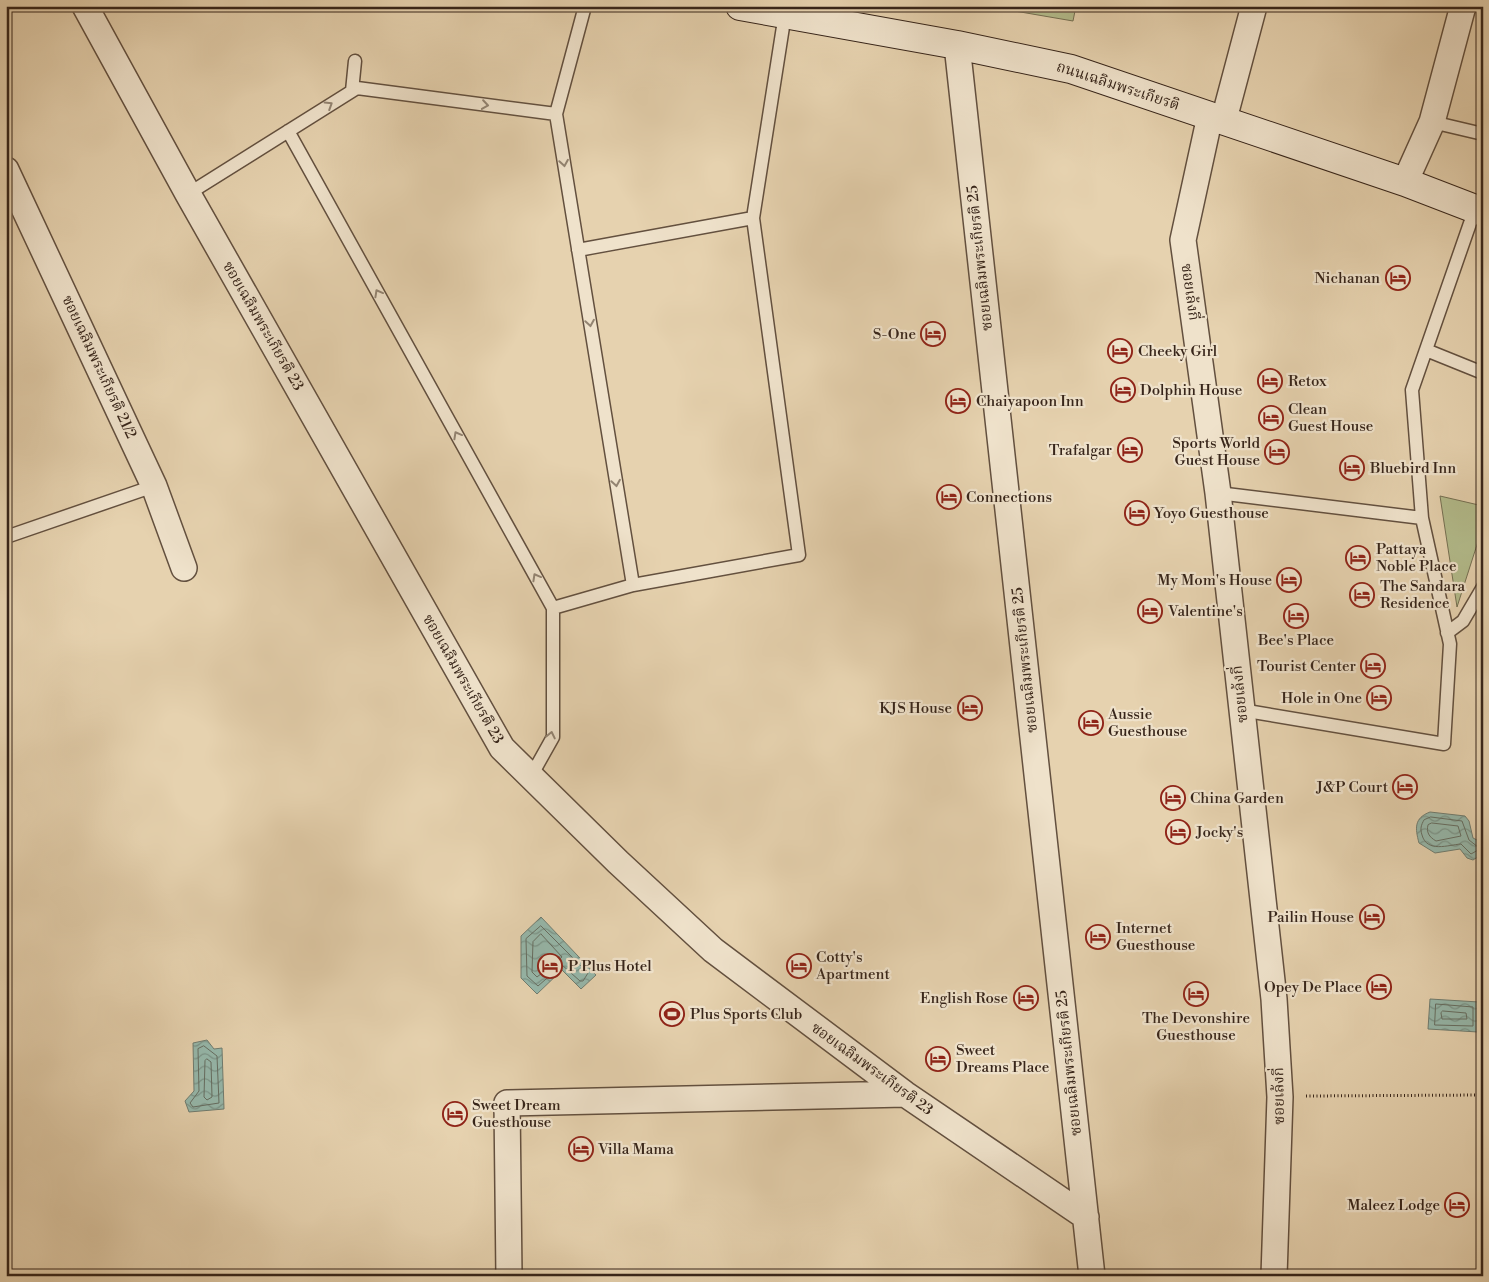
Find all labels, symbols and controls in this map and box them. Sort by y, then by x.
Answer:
street label: ถนนเฉลิมพระเกียรติ [1054,57,1182,115]
one-way arrow [482,99,490,110]
one-way arrow [323,102,332,112]
one-way arrow [558,159,569,167]
street label: ซอยเฉลิมพระเกียรติ 25 [963,184,997,332]
street label: ซอยเฉลิมพระเกียรติ 23 [218,258,308,394]
street label: ซอยเล้งกี่ [1177,262,1205,322]
hotel icon: Nichanan [1385,265,1411,291]
place label: Nichanan [1314,269,1380,288]
one-way arrow [374,290,384,299]
street label: ซอยเฉลิมพระเกียรติ 21/2 [57,292,141,442]
one-way arrow [584,319,595,327]
hotel icon: S-One [920,321,946,347]
place label: S-One [873,325,916,344]
hotel icon: Cheeky Girl [1107,338,1133,364]
place label: Cheeky Girl [1138,342,1218,361]
hotel icon: Retox [1257,368,1283,394]
place label: Retox [1288,372,1327,391]
hotel icon: Dolphin House [1110,377,1136,403]
place label: Dolphin House [1140,381,1242,400]
hotel icon: Chaiyapoon Inn [945,388,971,414]
place label: Chaiyapoon Inn [976,392,1084,411]
place label: Clean Guest House [1288,400,1373,436]
hotel icon: Clean Guest House [1258,405,1284,431]
one-way arrow [453,432,463,441]
place label: Sports World Guest House [1172,434,1260,470]
hotel icon: Trafalgar [1117,437,1143,463]
hotel icon: Sports World Guest House [1264,439,1290,465]
place label: Trafalgar [1049,441,1113,460]
hotel icon: Bluebird Inn [1339,455,1365,481]
place label: Bluebird Inn [1369,459,1456,478]
one-way arrow [611,479,621,488]
hotel icon: Connections [936,484,962,510]
place label: Connections [966,488,1052,507]
hotel icon: Yoyo Guesthouse [1124,500,1150,526]
place label: Yoyo Guesthouse [1153,504,1269,523]
place label: Pattaya Noble Place [1376,540,1457,576]
hotel icon: Pattaya Noble Place [1345,545,1371,571]
hotel icon: My Mom's House [1276,567,1302,593]
place label: My Mom's House [1157,571,1272,590]
one-way arrow [533,574,543,583]
place label: The Sandara Residence [1380,577,1466,613]
hotel icon: The Sandara Residence [1349,582,1375,608]
street label: ซอยเฉลิมพระเกียรติ 25 [1008,586,1042,734]
hotel icon: Valentine's [1137,598,1163,624]
place label: Valentine's [1167,602,1243,621]
hotel icon: Bee's Place [1283,603,1309,629]
street label: ซอยเฉลิมพระเกียรติ 23 [418,611,508,747]
place label: Bee's Place [1257,631,1334,650]
hotel icon: Tourist Center [1360,653,1386,679]
place label: Tourist Center [1257,657,1357,676]
street label: ซอยเล้งกี่ [1226,664,1252,724]
hotel icon: Hole in One [1366,685,1392,711]
place label: Hole in One [1281,689,1362,708]
hotel icon: KJS House [957,695,983,721]
place label: KJS House [879,699,952,718]
place label: Aussie Guesthouse [1107,705,1187,741]
hotel icon: Aussie Guesthouse [1078,710,1104,736]
one-way arrow [545,731,556,739]
hotel icon: J&P Court [1392,774,1418,800]
place label: J&P Court [1315,778,1389,797]
hotel icon: China Garden [1160,785,1186,811]
place label: China Garden [1190,789,1284,808]
hotel icon: Jocky's [1165,819,1191,845]
place label: Jocky's [1195,823,1243,842]
hotel icon: Pailin House [1359,904,1385,930]
place label: Pailin House [1267,908,1354,927]
place label: Internet Guesthouse [1116,919,1195,955]
hotel icon: Internet Guesthouse [1085,924,1111,950]
place label: Cotty's Apartment [815,948,890,984]
hotel icon: P Plus Hotel [537,953,563,979]
hotel icon: Cotty's Apartment [786,953,812,979]
place label: P Plus Hotel [568,957,652,976]
hotel icon: Opey De Place [1366,974,1392,1000]
place label: Opey De Place [1264,978,1362,997]
hotel icon: The Devonshire Guesthouse [1183,981,1209,1007]
hotel icon: English Rose [1013,985,1039,1011]
place label: English Rose [920,989,1008,1008]
street label: ซอยเฉลิมพระเกียรติ 25 [1052,989,1086,1137]
sports icon: Plus Sports Club [659,1001,685,1027]
place label: Plus Sports Club [690,1005,802,1024]
place label: The Devonshire Guesthouse [1142,1009,1250,1045]
street label: ซอยเฉลิมพระเกียรติ 23 [807,1018,937,1120]
place label: Sweet Dreams Place [956,1041,1049,1077]
hotel icon: Sweet Dreams Place [925,1046,951,1072]
street label: ซอยเล้งกี่ [1267,1067,1289,1125]
place label: Sweet Dream Guesthouse [472,1096,561,1132]
hotel icon: Sweet Dream Guesthouse [442,1101,468,1127]
hotel icon: Villa Mama [568,1136,594,1162]
place label: Villa Mama [597,1140,674,1159]
hotel icon: Maleez Lodge [1444,1192,1470,1218]
place label: Maleez Lodge [1347,1196,1440,1215]

